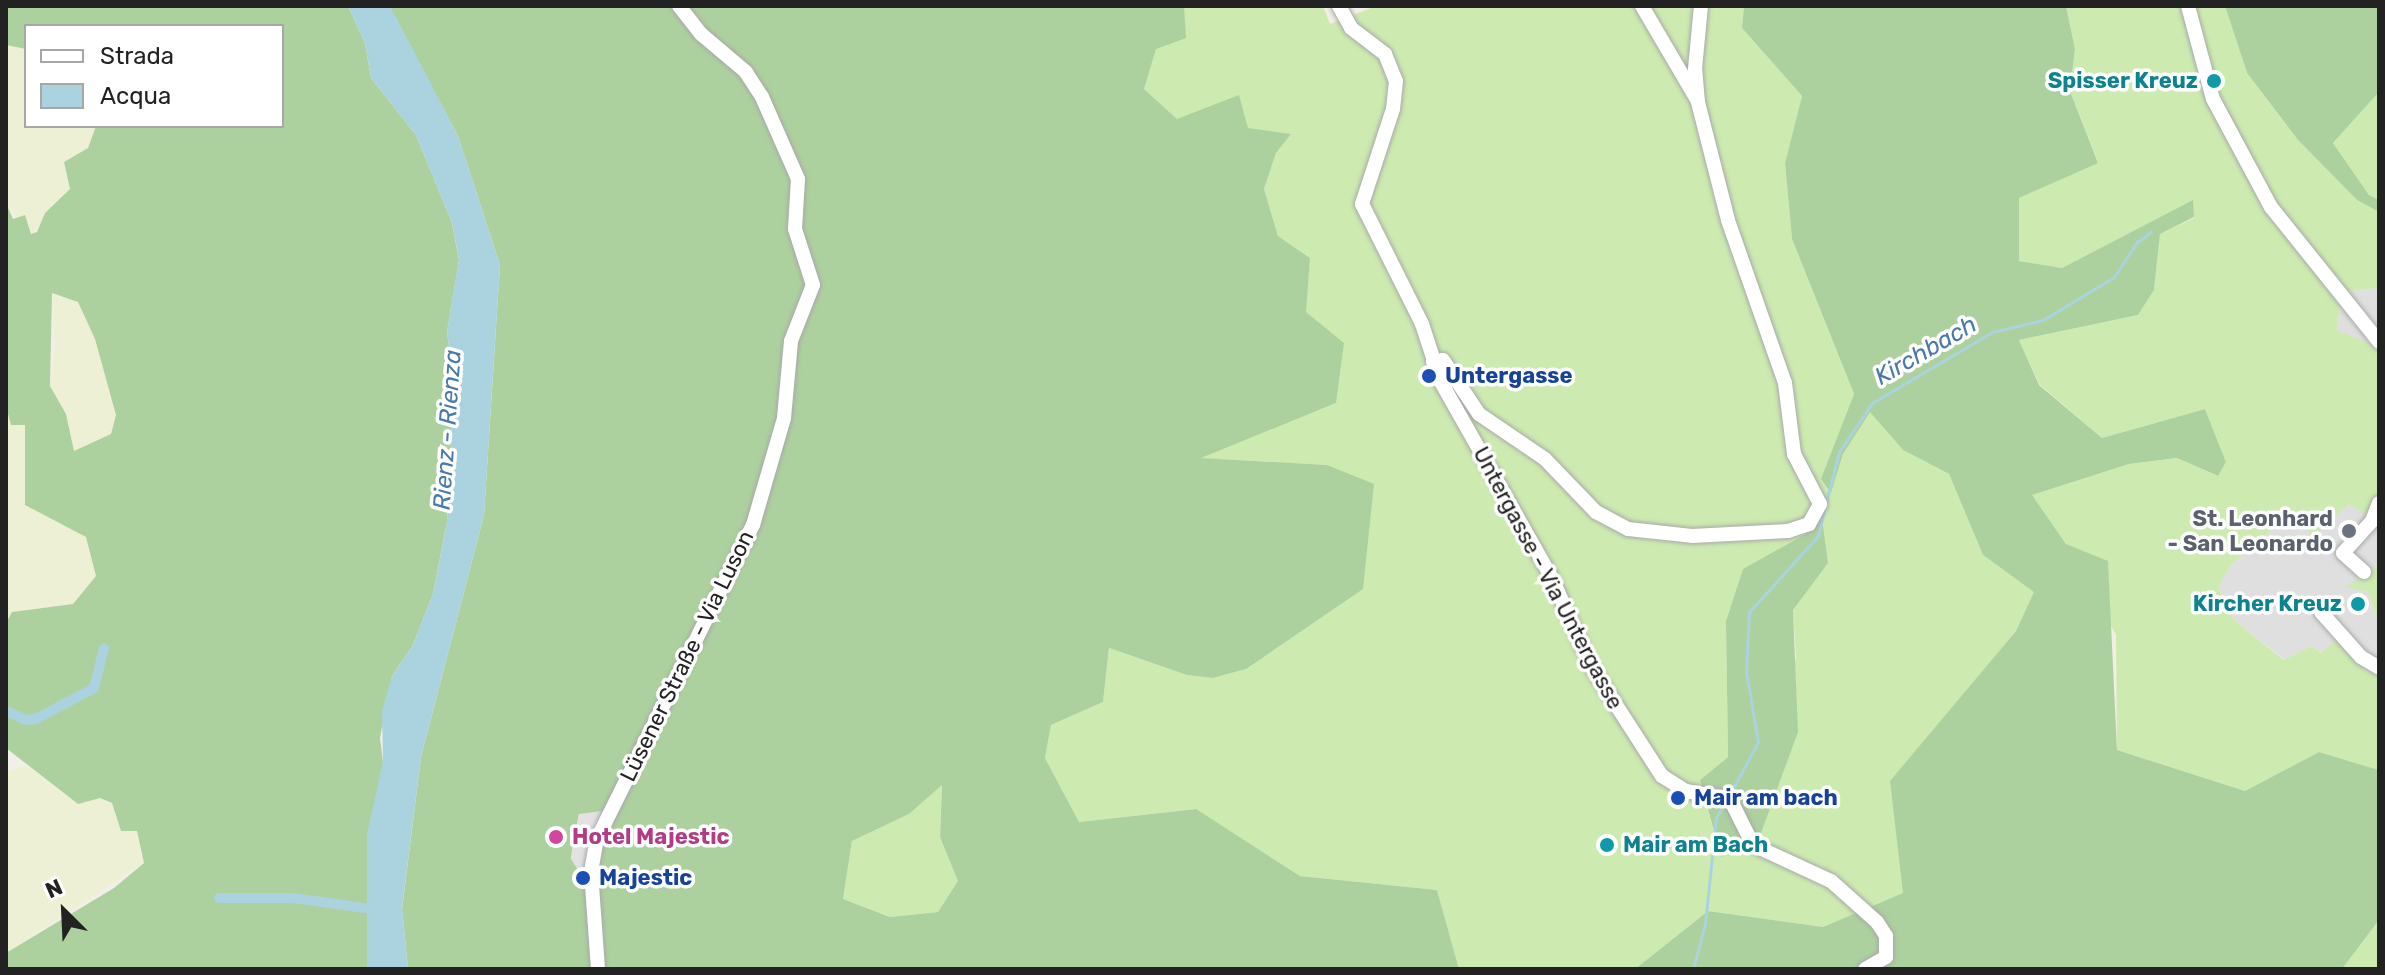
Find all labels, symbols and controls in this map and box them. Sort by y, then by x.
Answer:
legend [24,24,284,128]
text: Strada [100,42,174,70]
place label: Spisser Kreuz [2047,68,2198,94]
marker: Spisser Kreuz [2205,72,2223,90]
text: Acqua [100,82,171,110]
water label: Kirchbach [1870,310,1982,392]
water label: Rienz - Rienza [428,349,468,511]
place label: Untergasse [1445,363,1573,389]
marker: Untergasse [1420,367,1438,385]
street label: Untergasse - Via Untergasse [1467,442,1629,714]
place label: St. Leonhard - San Leonardo [2168,505,2333,556]
marker: St. Leonhard - San Leonardo [2340,522,2358,540]
street label: Lüsener Straße - Via Luson [614,526,760,786]
place label: Kircher Kreuz [2192,591,2342,617]
marker: Kircher Kreuz [2349,595,2367,613]
place label: Mair am bach [1694,785,1838,811]
marker: Mair am bach [1669,789,1687,807]
place label: Hotel Majestic [572,824,729,850]
marker: Hotel Majestic [547,828,565,846]
place label: Mair am Bach [1623,832,1769,858]
marker: Mair am Bach [1598,836,1616,854]
place label: Majestic [599,865,692,891]
marker: Majestic [574,869,592,887]
north arrow [24,871,104,951]
text: N [41,873,67,904]

